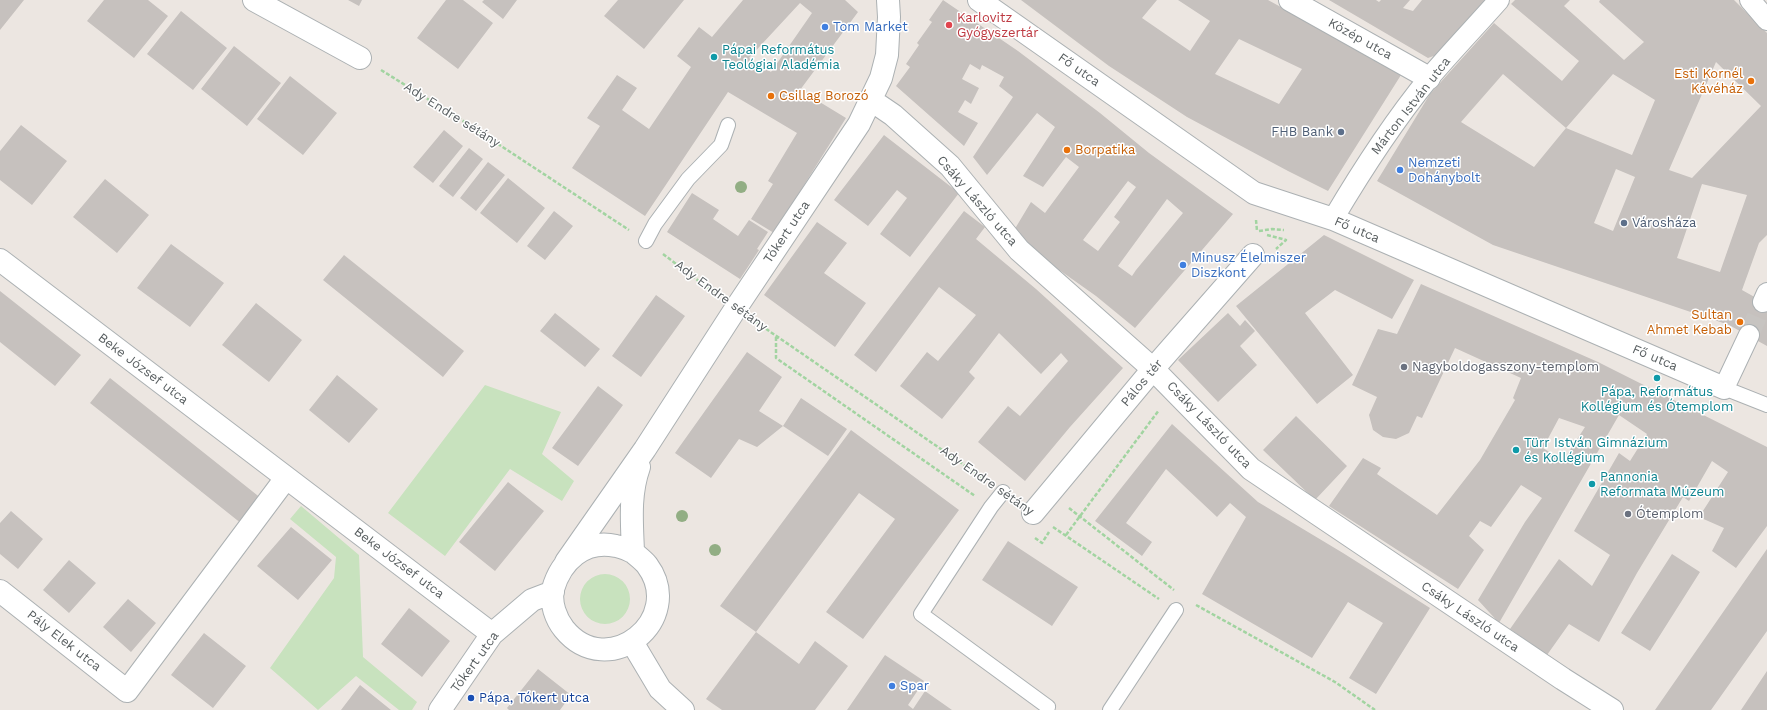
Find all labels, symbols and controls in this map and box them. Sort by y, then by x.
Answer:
place label: Karlovitz Gyógyszertár [957,10,1038,41]
street label: Közép utca [1325,15,1395,63]
place label: Tom Market [833,19,908,35]
marker: Karlovitz Gyógyszertár [944,20,954,30]
marker: Tom Market [820,22,830,32]
place label: Pápai Református Teológiai Aladémia [722,42,840,73]
street label: Fő utca [1055,50,1103,90]
marker: Pápai Református Teológiai Aladémia [709,52,719,62]
street label: Márton István utca [1368,54,1454,158]
place label: Esti Kornél Kávéház [1674,66,1743,97]
marker: Esti Kornél Kávéház [1746,76,1756,86]
street label: Ady Endre sétány [401,79,503,151]
place label: Csillag Borozó [779,88,869,104]
marker: Csillag Borozó [766,91,776,101]
place label: FHB Bank [1271,124,1333,140]
marker: FHB Bank [1336,127,1346,137]
place label: Borpatika [1075,142,1135,158]
marker: Borpatika [1062,145,1072,155]
street label: Csáky László utca [933,153,1021,249]
place label: Nemzeti Dohánybolt [1408,155,1480,186]
marker: Nemzeti Dohánybolt [1395,165,1405,175]
street label: Tókert utca [760,198,814,266]
street label: Fő utca [1332,214,1382,246]
place label: Városháza [1632,215,1696,231]
marker: Városháza [1619,218,1629,228]
place label: Minusz Élelmiszer Diszkont [1191,250,1306,281]
street label: Ady Endre sétány [672,257,770,335]
marker: Minusz Élelmiszer Diszkont [1178,260,1188,270]
place label: Sultan Ahmet Kebab [1647,307,1732,338]
marker: Sultan Ahmet Kebab [1735,317,1745,327]
street label: Beke József utca [95,330,191,408]
street label: Fő utca [1630,342,1680,374]
street label: Pálos tér [1118,356,1166,410]
place label: Nagyboldogasszony-templom [1412,359,1599,375]
marker: Nagyboldogasszony-templom [1399,362,1409,372]
marker: Pápa, Református Kollégium és Ótemplom [1652,373,1662,383]
street label: Csáky László utca [1163,378,1255,472]
place label: Pápa, Református Kollégium és Ótemplom [1581,384,1733,415]
place label: Türr István Gimnázium és Kollégium [1524,435,1668,466]
street label: Ady Endre sétány [937,443,1037,519]
marker: Türr István Gimnázium és Kollégium [1511,445,1521,455]
place label: Pannonia Reformata Múzeum [1600,469,1724,500]
marker: Pannonia Reformata Múzeum [1587,479,1597,489]
place label: Ótemplom [1636,506,1703,522]
marker: Ótemplom [1623,509,1633,519]
street label: Beke József utca [351,524,447,602]
street label: Csáky László utca [1418,578,1522,656]
street label: Pály Elek utca [24,607,104,675]
street label: Tókert utca [448,628,502,696]
place label: Spar [900,678,929,694]
marker: Spar [887,681,897,691]
place label: Pápa, Tókert utca [479,690,589,706]
marker: Pápa, Tókert utca [466,693,476,703]

